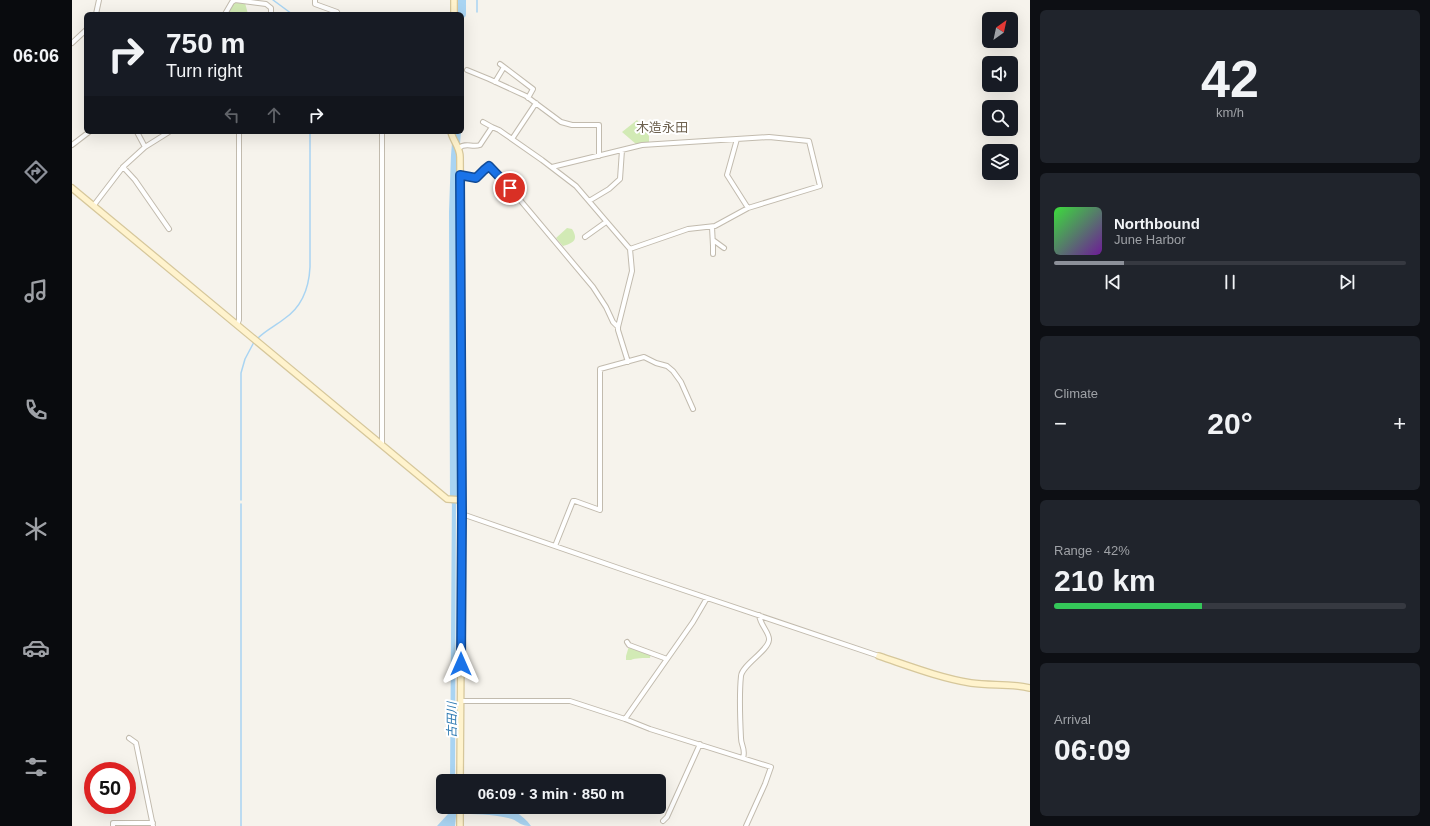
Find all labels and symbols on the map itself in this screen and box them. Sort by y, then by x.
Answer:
north arrow [982,12,1018,48]
district label: 木造永田 [636,120,688,135]
pin [493,171,527,205]
position arrow [440,643,482,685]
water label: 古田川 [445,700,459,738]
speed limit sign: 50 [84,762,136,814]

